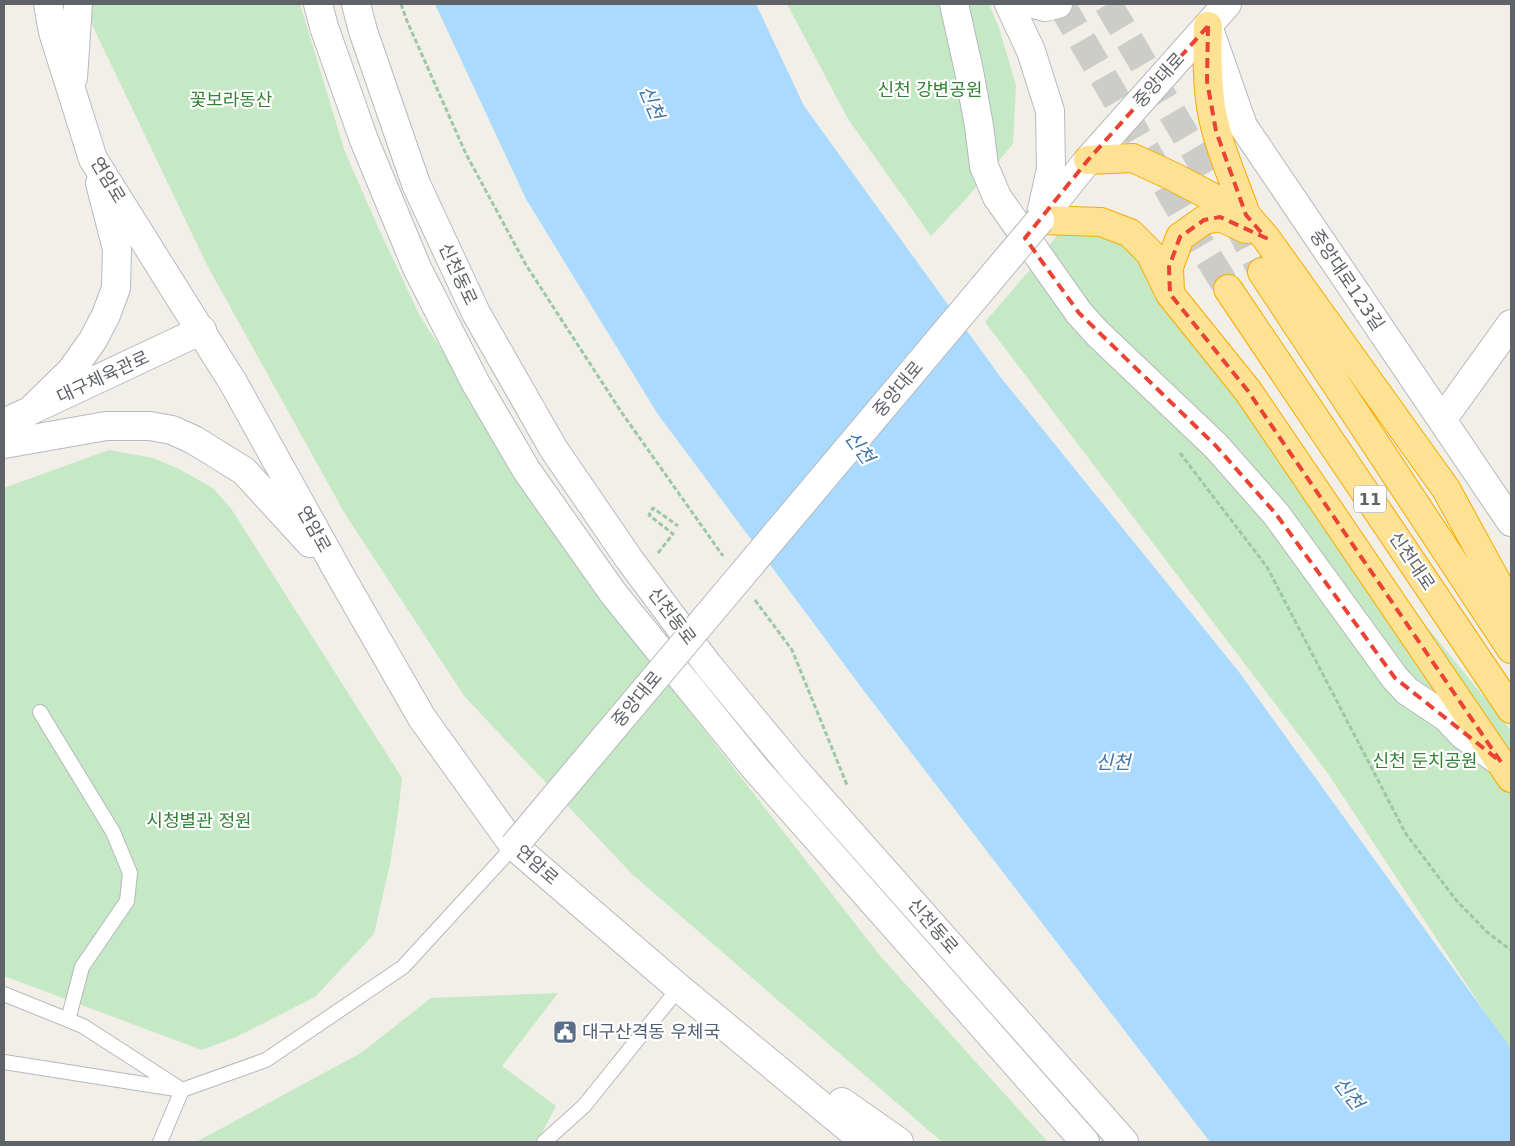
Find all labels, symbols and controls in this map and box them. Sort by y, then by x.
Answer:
street label: 중앙대로 [1129,48,1189,111]
park label: 신천 강변공원 [877,79,983,100]
water label: 신천 [635,82,670,124]
park label: 꽃보라동산 [190,89,272,110]
street label: 연암로 [87,153,130,206]
street label: 중앙대로123길 [1306,225,1389,334]
street label: 신천동로 [435,239,482,308]
street label: 대구체육관로 [53,346,152,407]
street label: 중앙대로 [868,357,927,421]
water label: 신천 [841,426,880,469]
road number: 11 [1354,486,1386,512]
street label: 연암로 [293,502,336,556]
street label: 신천대로 [1385,527,1440,594]
street label: 신천동로 [644,583,701,648]
street label: 중앙대로 [607,667,666,731]
park label: 신천 둔치공원 [1372,750,1478,771]
water label: 신천 [1096,751,1132,773]
park label: 시청별관 정원 [146,810,252,831]
street label: 연암로 [512,840,563,889]
street label: 신천동로 [904,894,963,958]
public building icon: 대구산격동 우체국 [552,1019,578,1045]
place label: 대구산격동 우체국 [582,1021,720,1042]
water label: 신천 [1330,1072,1369,1115]

